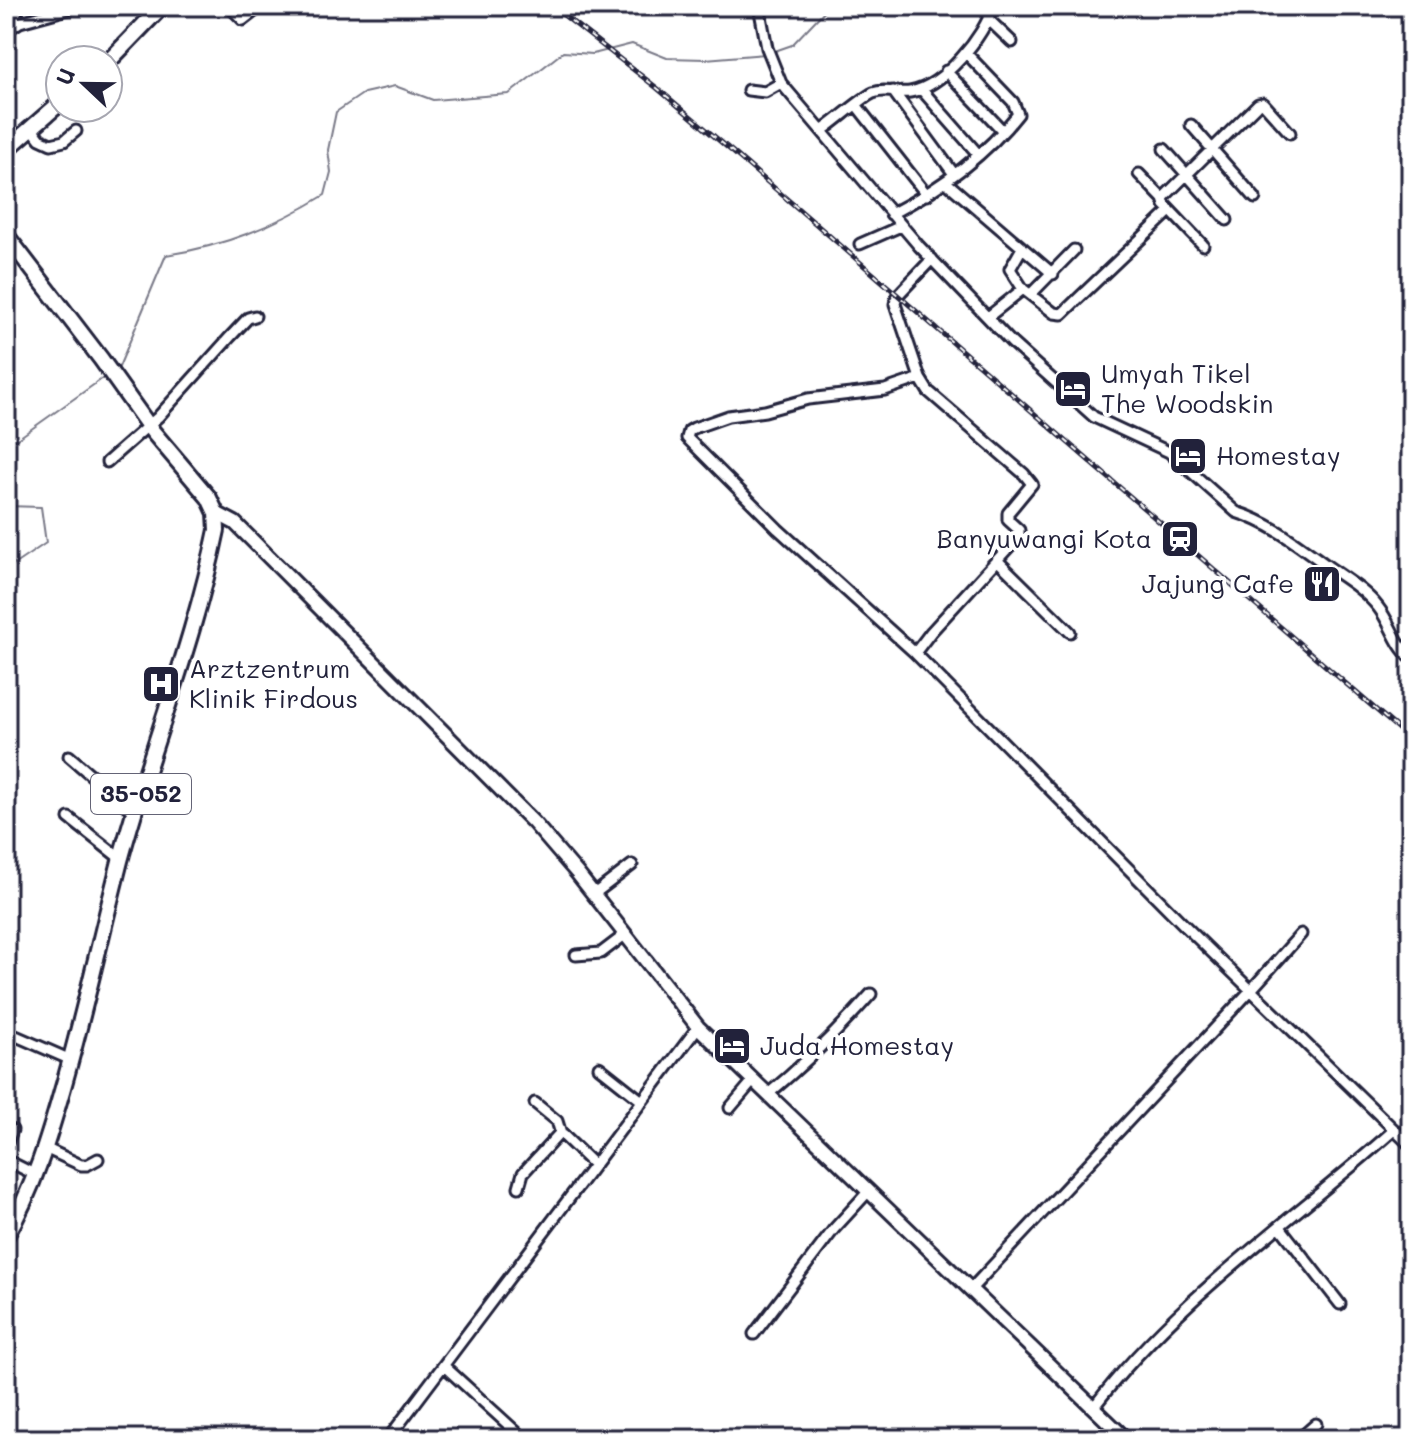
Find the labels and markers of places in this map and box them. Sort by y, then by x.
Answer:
place label: Umyah Tikel The Woodskin [1101,356,1274,420]
hotel icon: Umyah Tikel The Woodskin [1052,368,1094,410]
hotel icon: Homestay [1167,435,1209,477]
place label: Homestay [1216,438,1341,472]
station icon: Banyuwangi Kota [1159,518,1201,560]
place label: Banyuwangi Kota [936,521,1152,555]
restaurant icon: Jajung Cafe [1301,563,1343,605]
place label: Jajung Cafe [1142,566,1294,600]
place label: Arztzentrum Klinik Firdous [189,651,358,715]
hospital icon: Arztzentrum Klinik Firdous [140,663,182,705]
hotel icon: Juda Homestay [711,1025,753,1067]
place label: Juda Homestay [760,1028,954,1062]

